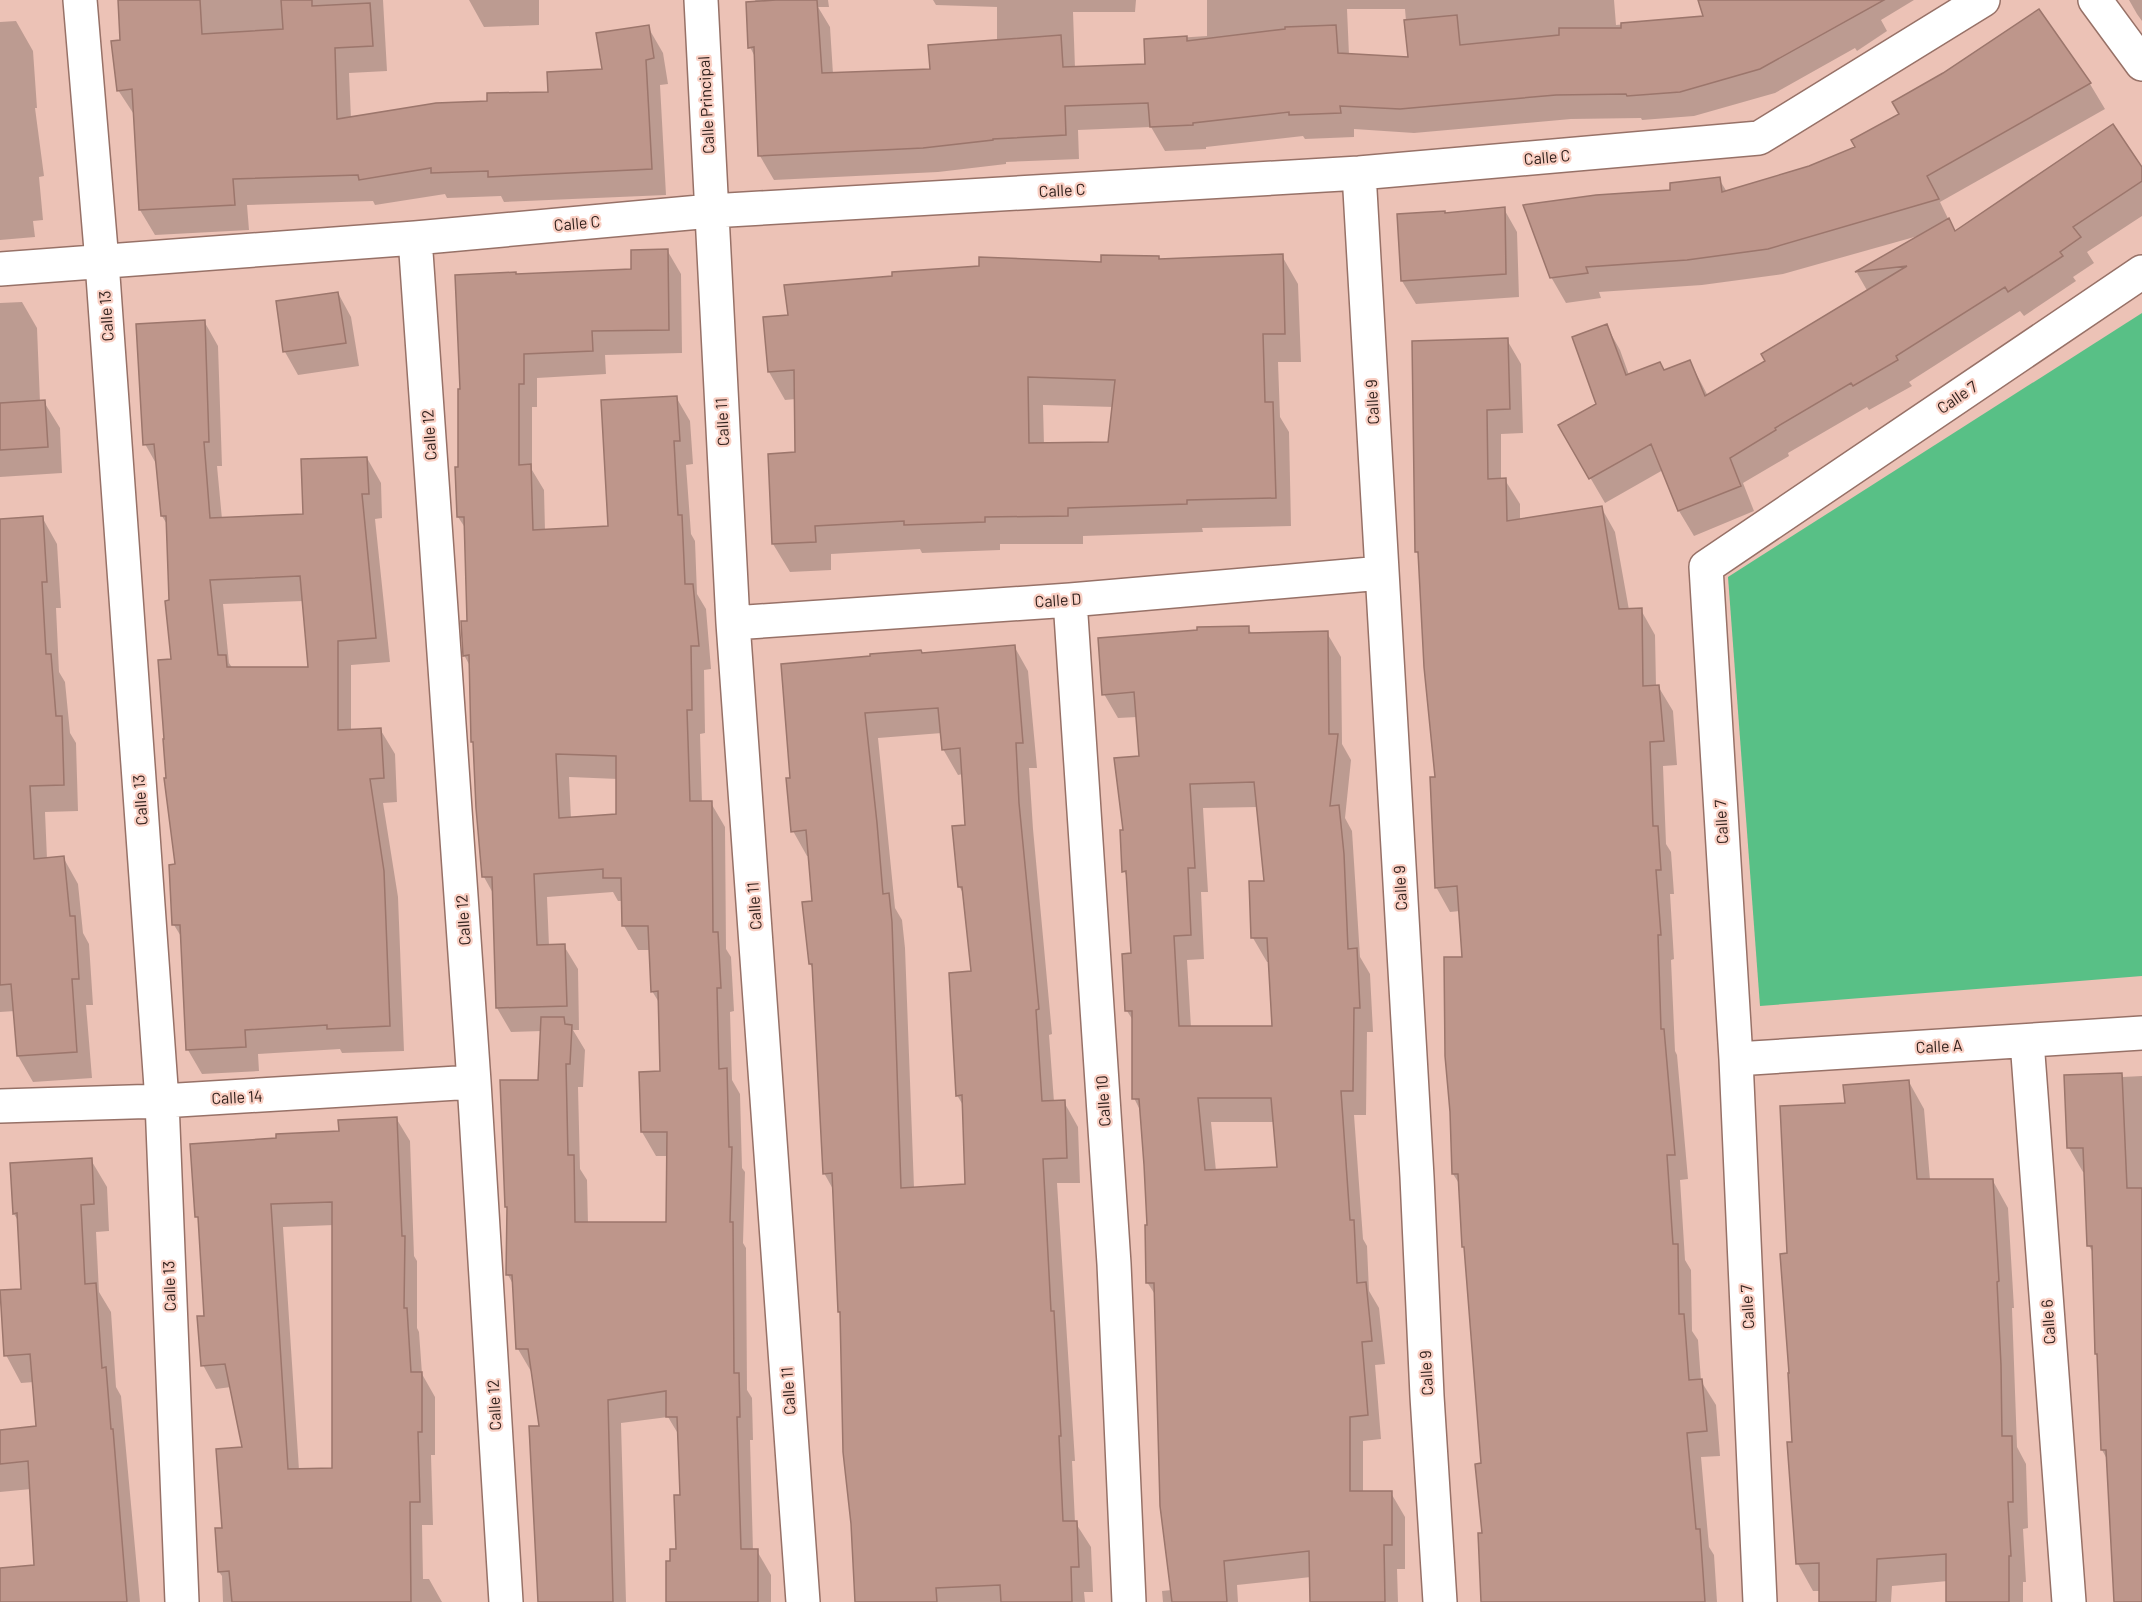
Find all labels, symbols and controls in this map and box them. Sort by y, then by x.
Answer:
street label: Calle Principal [693,56,718,154]
street label: Calle C [1523,145,1571,168]
street label: Calle C [1038,179,1086,200]
street label: Calle C [553,211,601,234]
street label: Calle 13 [94,290,117,342]
street label: Calle 7 [1933,376,1981,417]
street label: Calle 9 [1361,379,1382,425]
street label: Calle 11 [711,397,732,447]
street label: Calle 12 [417,409,440,461]
street label: Calle D [1034,588,1082,611]
street label: Calle 13 [128,774,151,826]
street label: Calle 7 [1710,799,1731,845]
street label: Calle 9 [1389,865,1410,911]
street label: Calle 11 [742,881,765,931]
street label: Calle 12 [451,894,474,946]
street label: Calle A [1915,1035,1963,1056]
street label: Calle 10 [1091,1075,1114,1127]
street label: Calle 14 [211,1086,263,1107]
street label: Calle 13 [158,1260,179,1312]
street label: Calle 7 [1736,1284,1757,1330]
street label: Calle 6 [2036,1299,2059,1345]
street label: Calle 9 [1415,1350,1436,1396]
street label: Calle 11 [776,1366,799,1416]
street label: Calle 12 [483,1379,504,1431]

